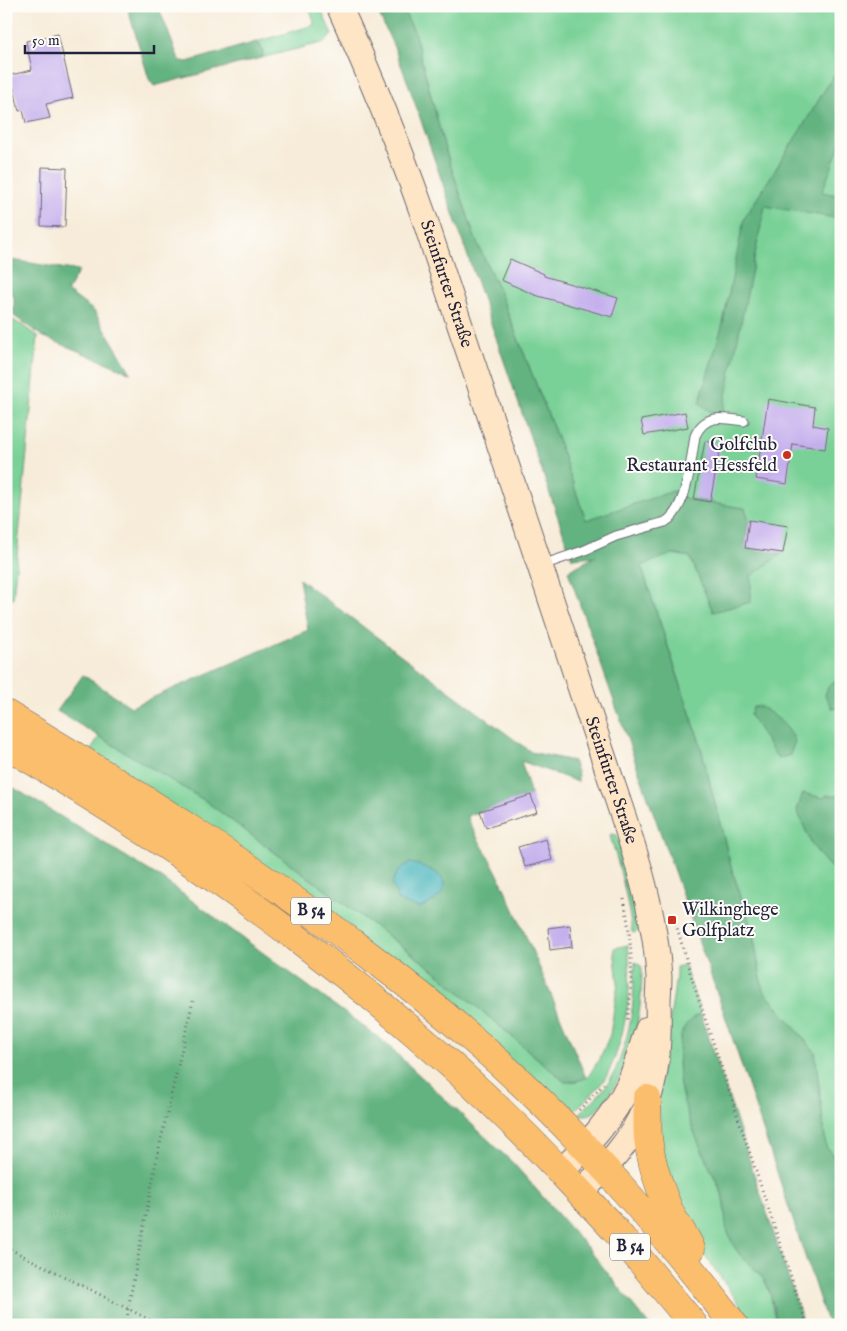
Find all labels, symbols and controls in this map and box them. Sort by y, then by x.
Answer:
scale bar [25,22,154,54]
text: 50 m [32,31,60,50]
street label: Steinfurter Straße [414,217,478,351]
place label: Golfclub Restaurant Hessfeld [626,434,777,478]
marker: Golfclub Restaurant Hessfeld [781,449,793,461]
street label: Steinfurter Straße [579,713,643,847]
road number: B 54 [291,898,331,924]
place label: Wilkinghege Golfplatz [682,899,779,943]
marker: Wilkinghege Golfplatz [666,914,678,926]
road number: B 54 [610,1234,650,1260]

